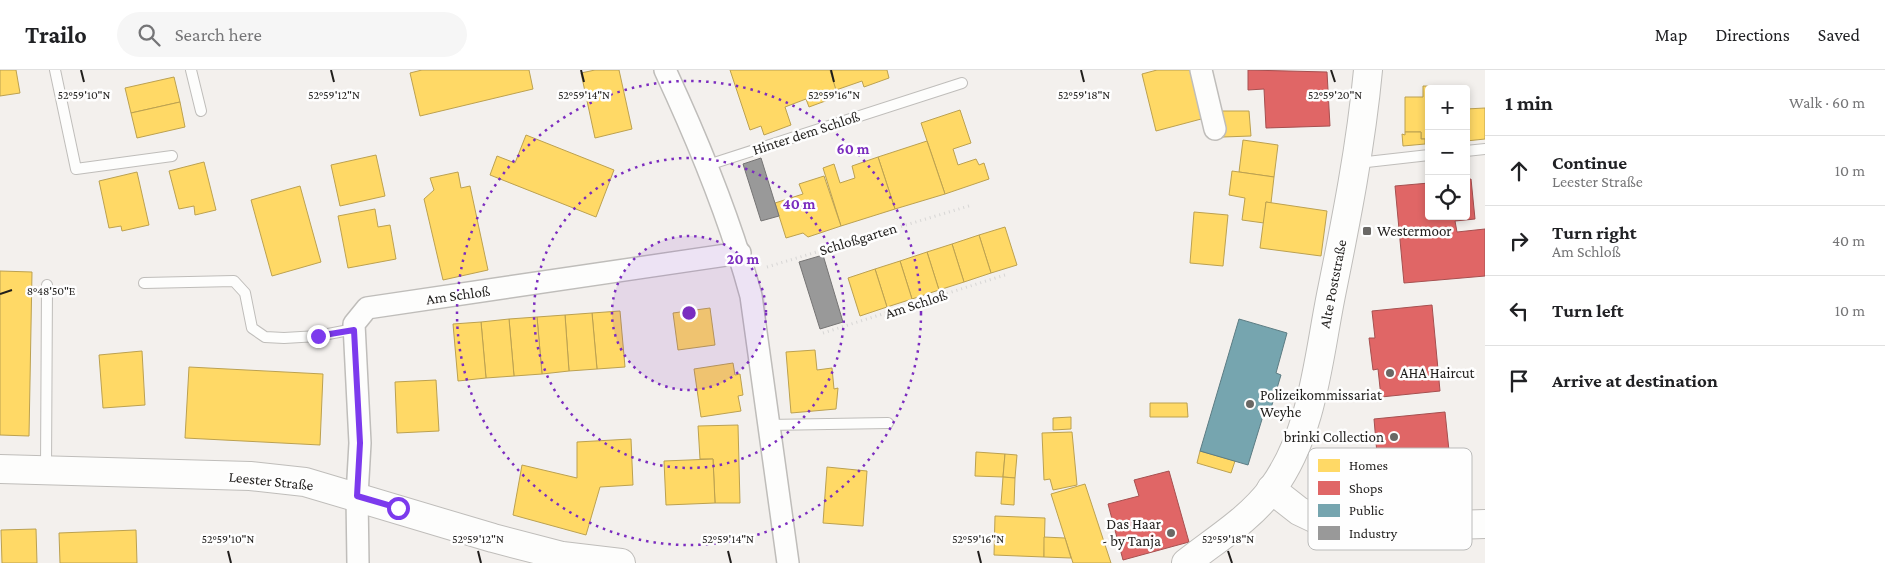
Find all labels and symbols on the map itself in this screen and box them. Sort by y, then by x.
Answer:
text: 52°59'10"N [58,88,111,102]
text: 52°59'12"N [308,88,360,102]
text: 52°59'14"N [558,88,610,102]
text: 52°59'16"N [808,88,860,102]
text: 52°59'18"N [1058,88,1110,102]
text: 52°59'20"N [1308,88,1362,102]
street label: Hinter dem Schloß [750,108,862,158]
text: 60 m [837,141,870,157]
text: 40 m [783,196,816,212]
street label: Schloßgarten [817,220,899,259]
place label: Westermoor [1377,223,1452,239]
marker: Westermoor [1361,225,1373,237]
street label: Alte Poststraße [1317,238,1350,330]
text: 20 m [727,251,759,267]
street label: Am Schloß [425,283,492,307]
text: 8°48'50"E [27,284,76,298]
street label: Am Schloß [883,286,950,322]
centre of rings [680,304,698,322]
route end [307,325,330,348]
place label: AHA Haircut [1400,365,1476,381]
marker: AHA Haircut [1384,367,1396,379]
place label: Polizeikommissariat Weyhe [1260,387,1383,421]
marker: Polizeikommissariat Weyhe [1244,398,1256,410]
place label: brinki Collection [1284,429,1384,445]
marker: brinki Collection [1388,431,1400,443]
legend [1308,448,1472,550]
text: Homes [1349,457,1388,473]
street label: Leester Straße [228,469,315,493]
text: Shops [1349,480,1383,496]
route start [387,497,410,520]
text: Public [1349,502,1384,518]
place label: Das Haar - by Tanja [1102,516,1162,550]
text: Industry [1349,525,1398,541]
marker: Das Haar - by Tanja [1165,527,1177,539]
text: 52°59'10"N [202,532,255,546]
text: 52°59'12"N [452,532,504,546]
text: 52°59'14"N [702,532,754,546]
text: 52°59'16"N [952,532,1004,546]
text: 52°59'18"N [1202,532,1254,546]

